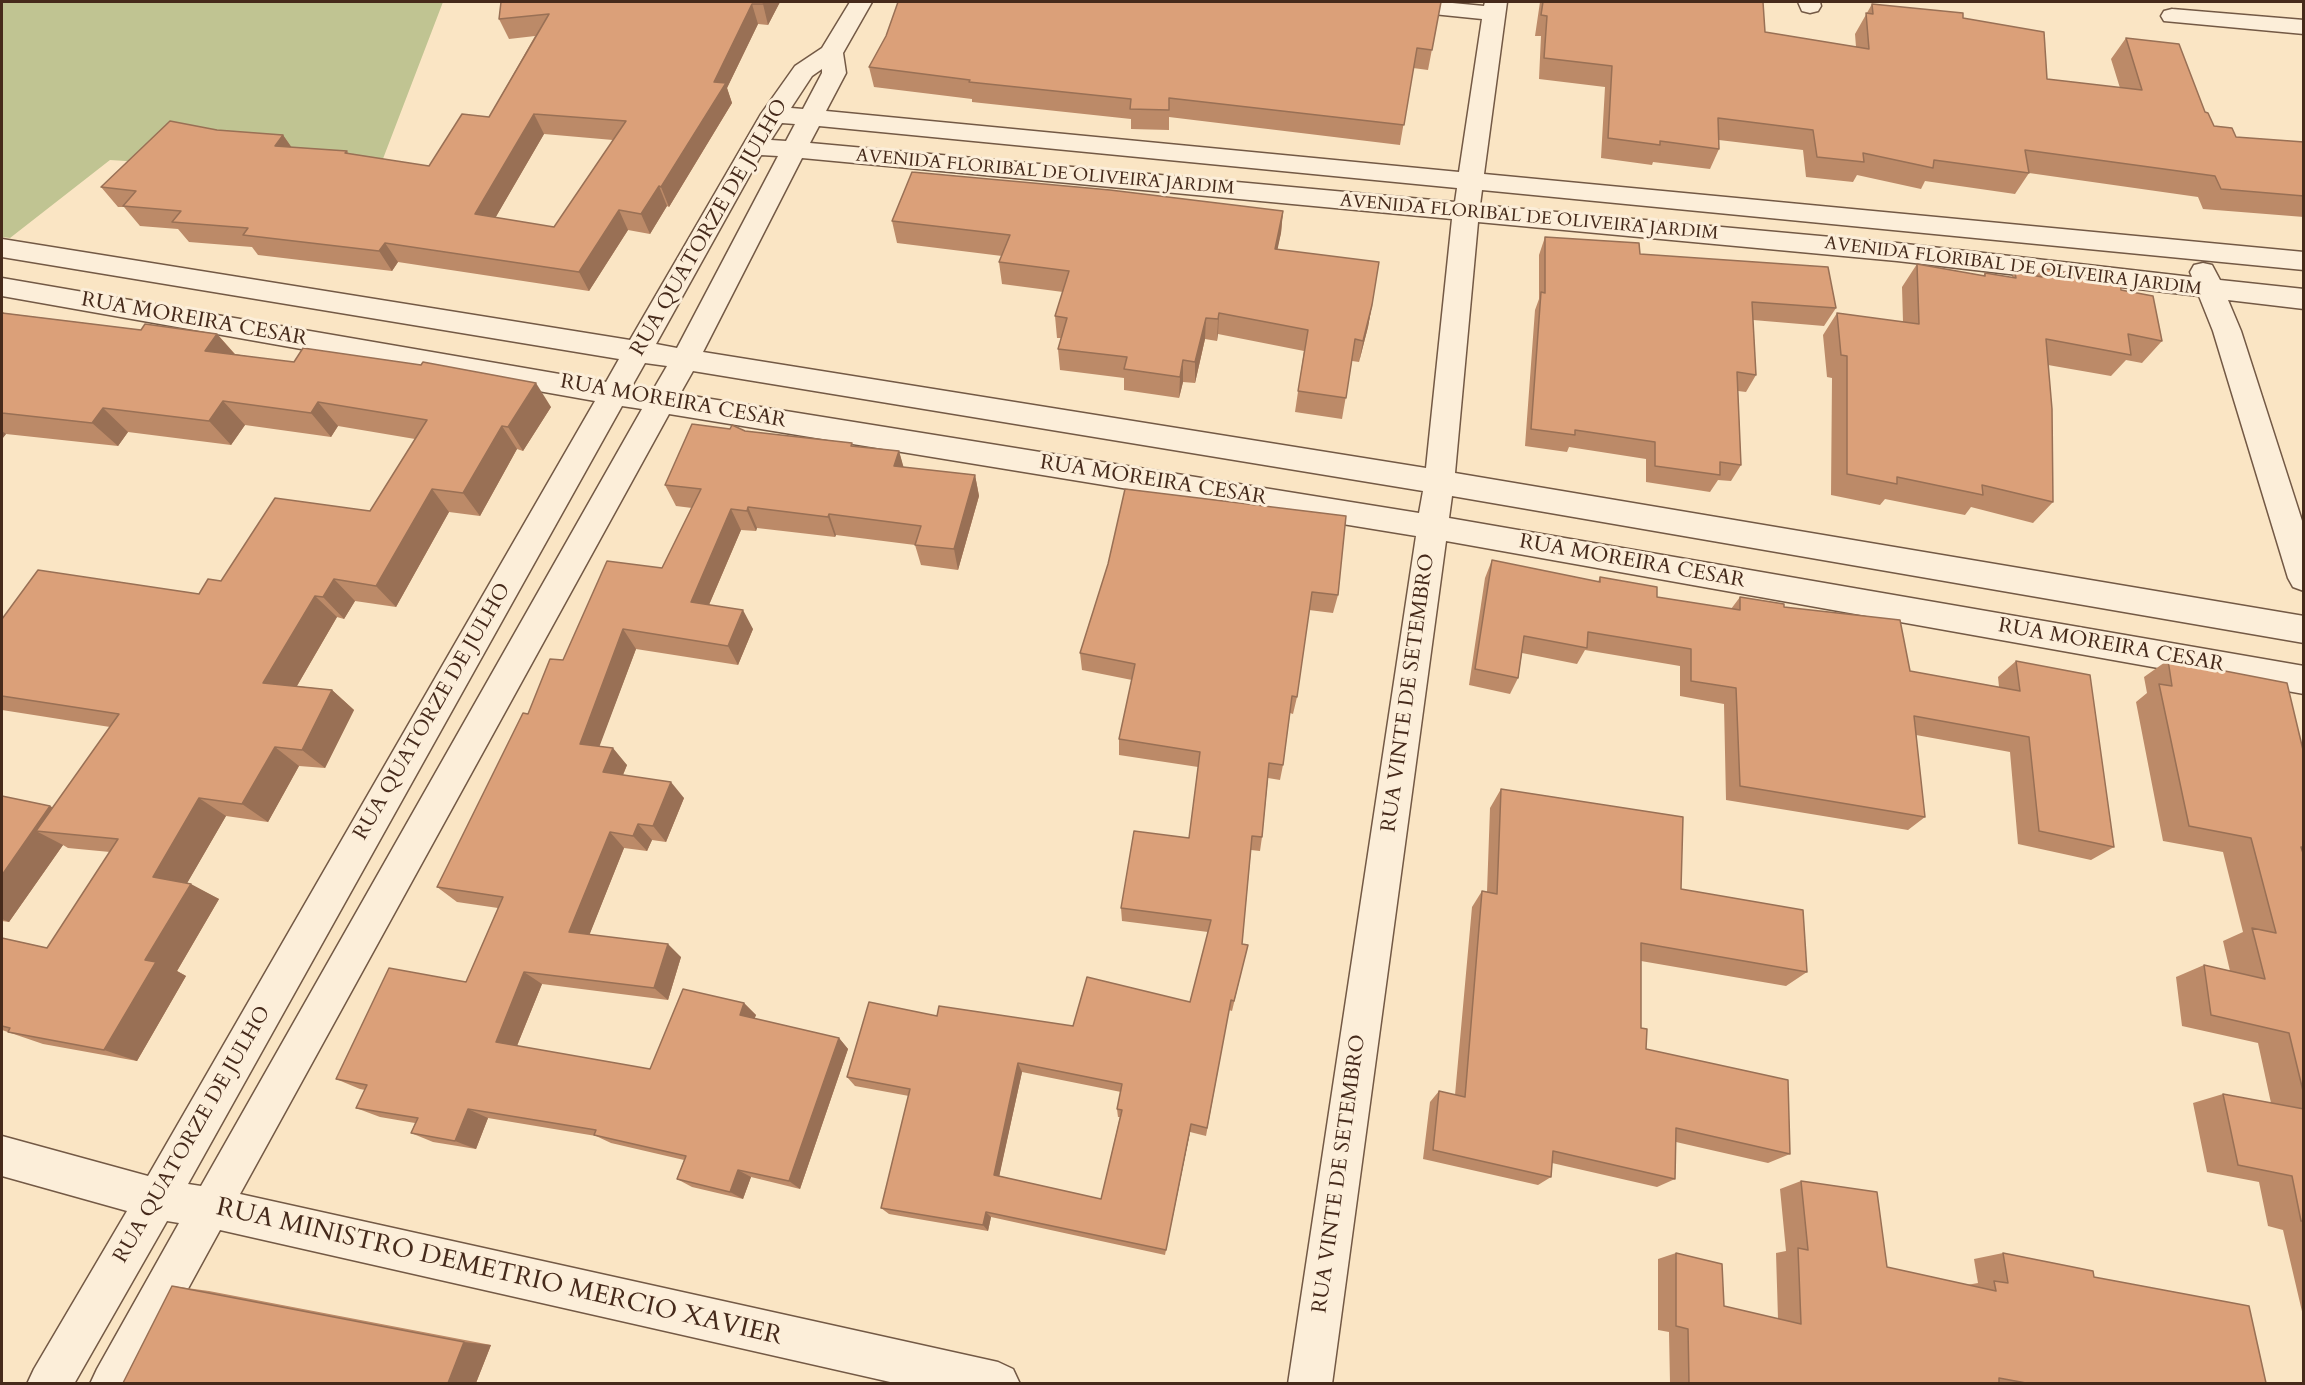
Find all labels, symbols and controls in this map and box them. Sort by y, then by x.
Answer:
street label: RUA QUATORZE DE JULHO [626,95,794,361]
street label: AVENIDA FLORIBAL DE OLIVEIRA JARDIM [855,146,1235,200]
street label: AVENIDA FLORIBAL DE OLIVEIRA JARDIM [1339,191,1719,245]
street label: AVENIDA FLORIBAL DE OLIVEIRA JARDIM [1823,233,2203,301]
street label: RUA MOREIRA CESAR [79,288,309,352]
street label: RUA MOREIRA CESAR [558,370,788,434]
street label: RUA MOREIRA CESAR [1038,451,1268,511]
street label: RUA MOREIRA CESAR [1517,530,1747,594]
street label: RUA VINTE DE SETEMBRO [1377,552,1441,834]
street label: RUA QUATORZE DE JULHO [349,579,517,845]
street label: RUA MOREIRA CESAR [1996,614,2226,678]
street label: RUA QUATORZE DE JULHO [109,1002,277,1268]
street label: RUA VINTE DE SETEMBRO [1308,1033,1372,1315]
street label: RUA MINISTRO DEMETRIO MERCIO XAVIER [213,1193,785,1353]

